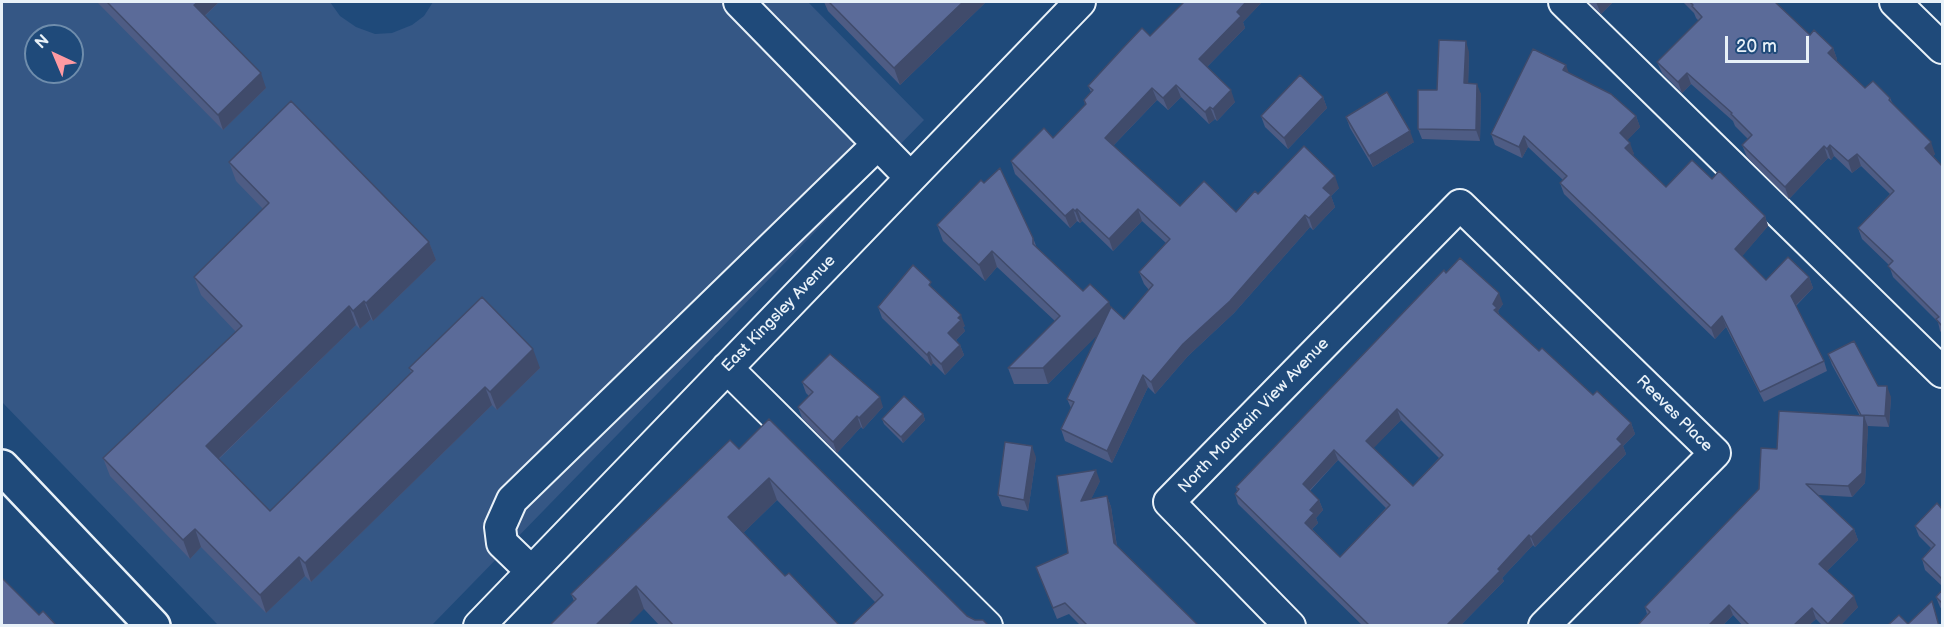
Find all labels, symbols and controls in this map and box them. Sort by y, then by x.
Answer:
north arrow [24,24,84,84]
scale bar [1728,24,1812,62]
text: N [32,31,53,53]
text: 20 m [1736,36,1777,57]
street label: East Kingsley Avenue [718,252,840,376]
street label: North Mountain View Avenue [1175,334,1333,498]
street label: Reeves Place [1632,372,1716,456]

